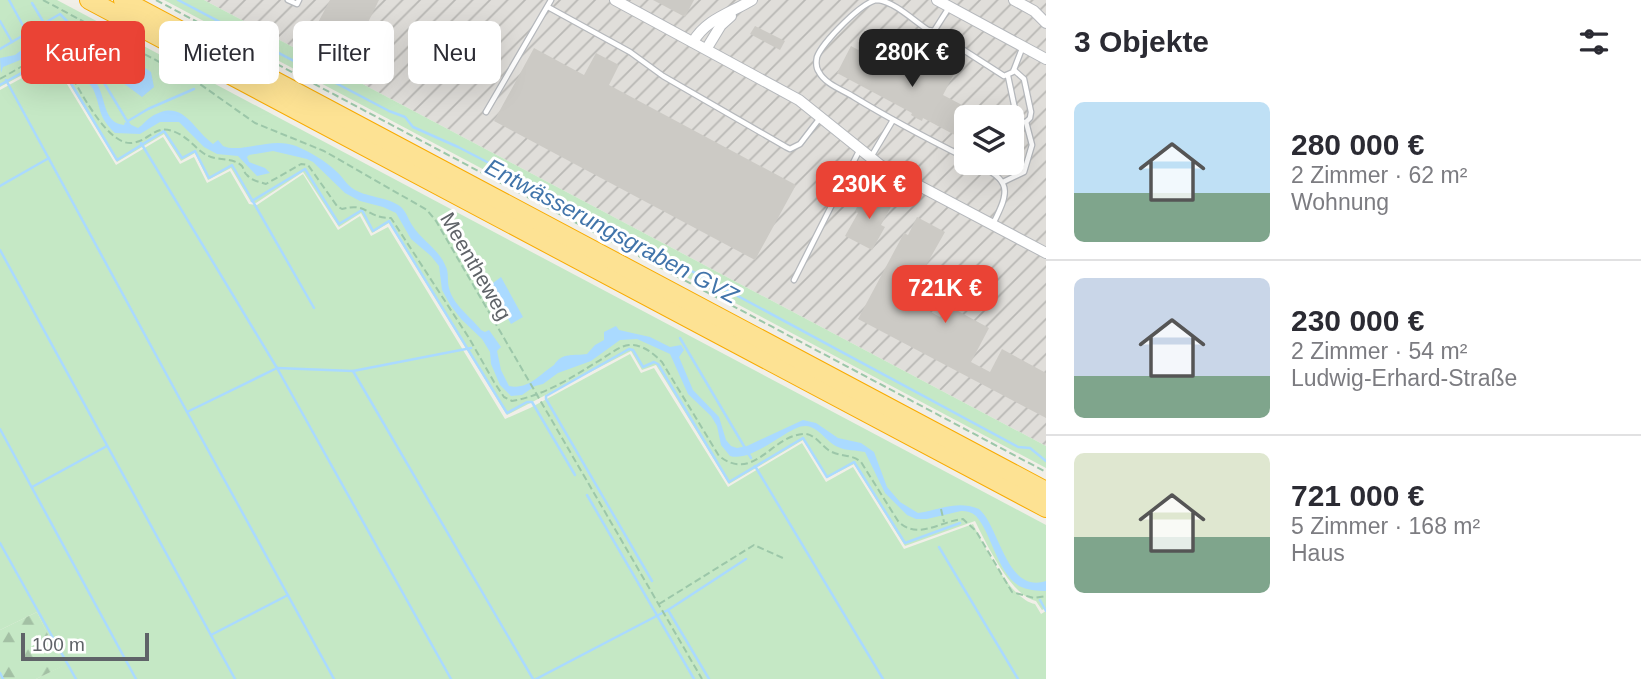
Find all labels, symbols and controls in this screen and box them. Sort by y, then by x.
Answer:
chip: Kaufen [21,21,145,84]
chip: Mieten [159,21,279,84]
chip: Filter [293,21,394,84]
chip: Neu [408,21,501,84]
icon: filters [1575,23,1613,61]
text: 3 Objekte [1074,25,1209,58]
pin: 280K € [855,29,969,89]
text: 280K € [875,39,949,65]
map controls [954,105,1024,175]
button: layers [954,105,1024,175]
text: 280 000 € [1291,128,1424,161]
icon: home [1130,130,1214,214]
water label: Entwässerungsgraben GVZ [481,153,744,309]
pin: 230K € [812,162,926,221]
text: 2 Zimmer · 62 m² [1291,162,1467,188]
text: 230K € [832,171,906,197]
text: Wohnung [1291,189,1389,215]
street label: Meentheweg [436,208,516,324]
pin: 721K € [888,266,1002,325]
text: 721K € [908,275,982,301]
text: 230 000 € [1291,304,1424,337]
icon: home [1130,306,1214,390]
text: 2 Zimmer · 54 m² [1291,338,1467,364]
text: Ludwig-Erhard-Straße [1291,365,1517,391]
text: 721 000 € [1291,479,1424,512]
icon: home [1130,481,1214,565]
text: 5 Zimmer · 168 m² [1291,513,1480,539]
text: Haus [1291,540,1345,566]
scale bar [21,630,149,662]
text: 100 m [32,634,85,655]

